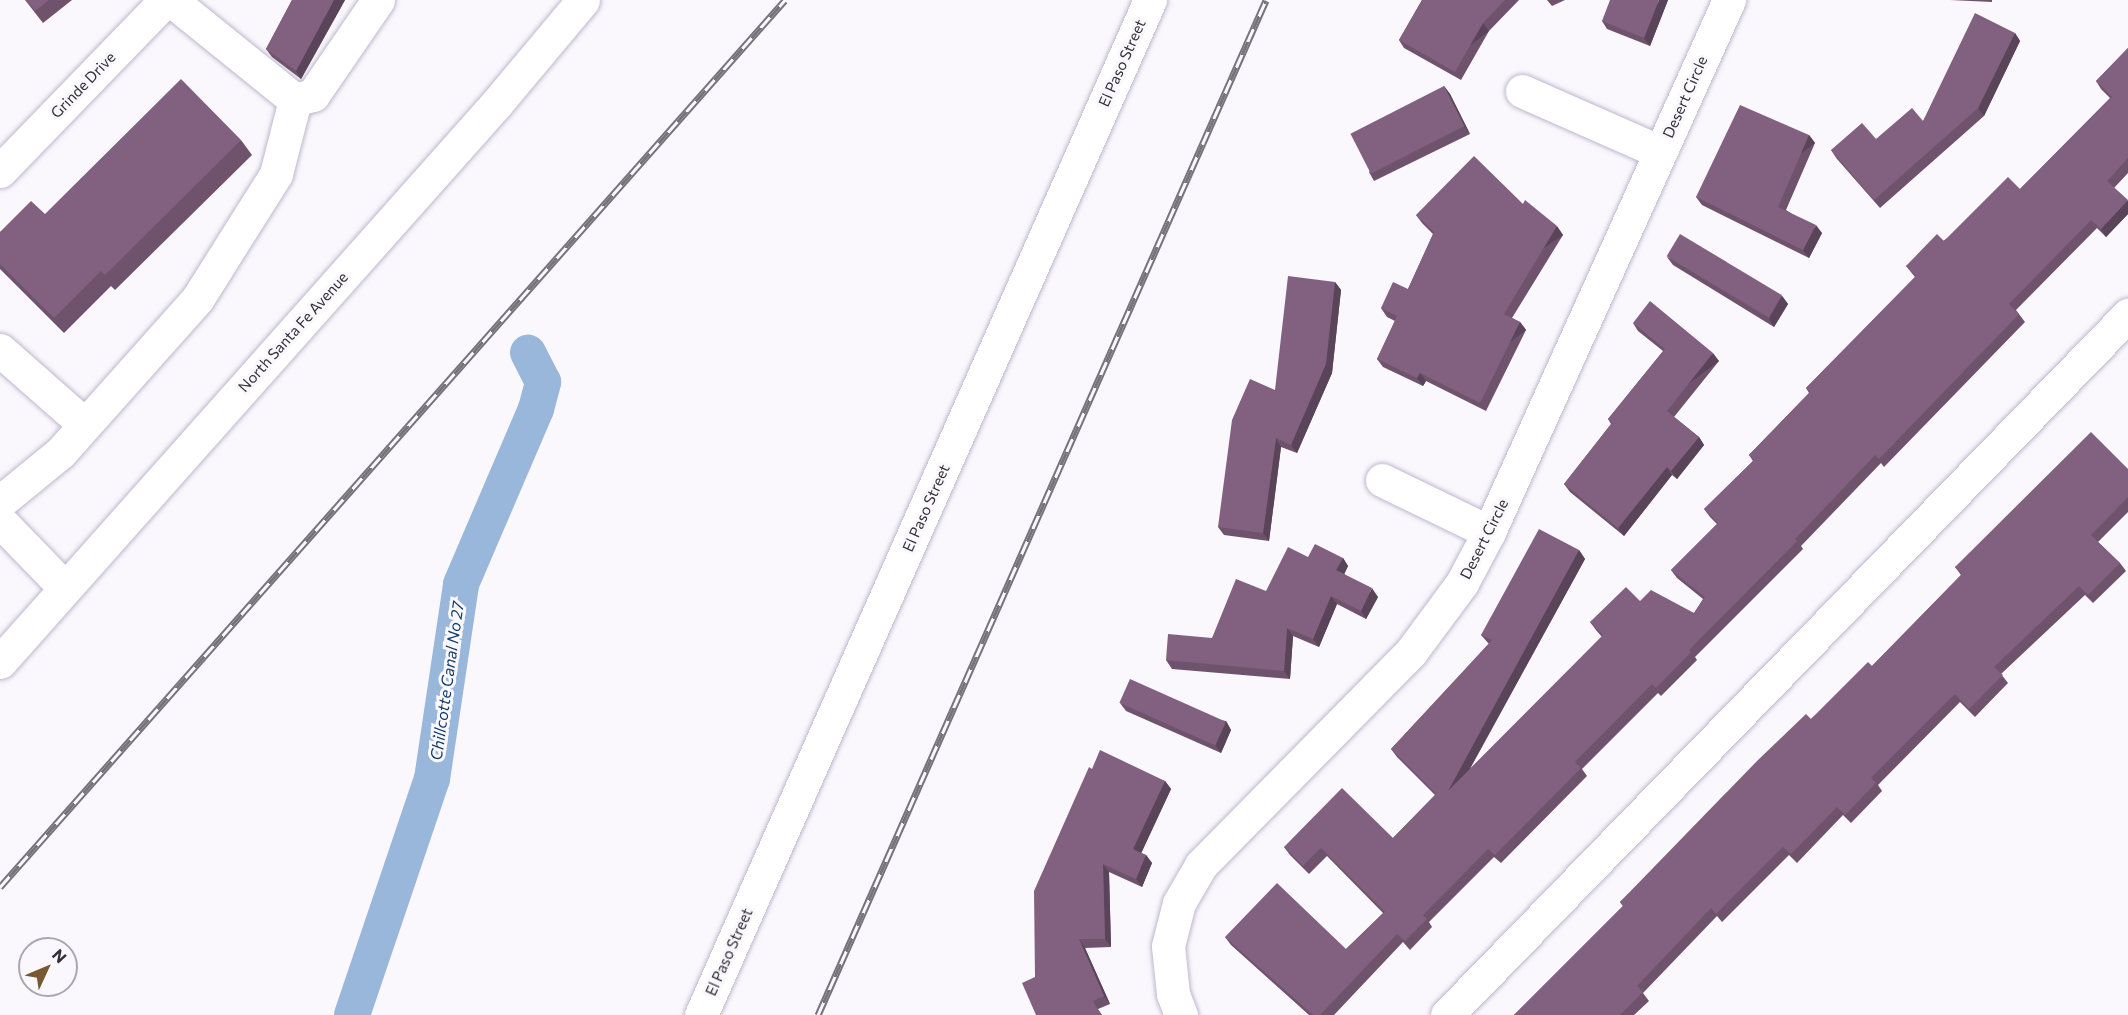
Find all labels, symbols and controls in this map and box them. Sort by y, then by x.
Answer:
street label: El Paso Street [1095,16,1149,110]
street label: Grinde Drive [47,48,119,122]
street label: Desert Circle [1659,53,1711,141]
street label: North Santa Fe Avenue [234,268,352,396]
street label: El Paso Street [899,461,953,555]
street label: Desert Circle [1456,496,1512,582]
water label: Chillcotte Canal No 27 [426,600,468,762]
street label: El Paso Street [702,905,756,999]
north arrow [18,937,78,997]
text: N [49,945,71,966]

